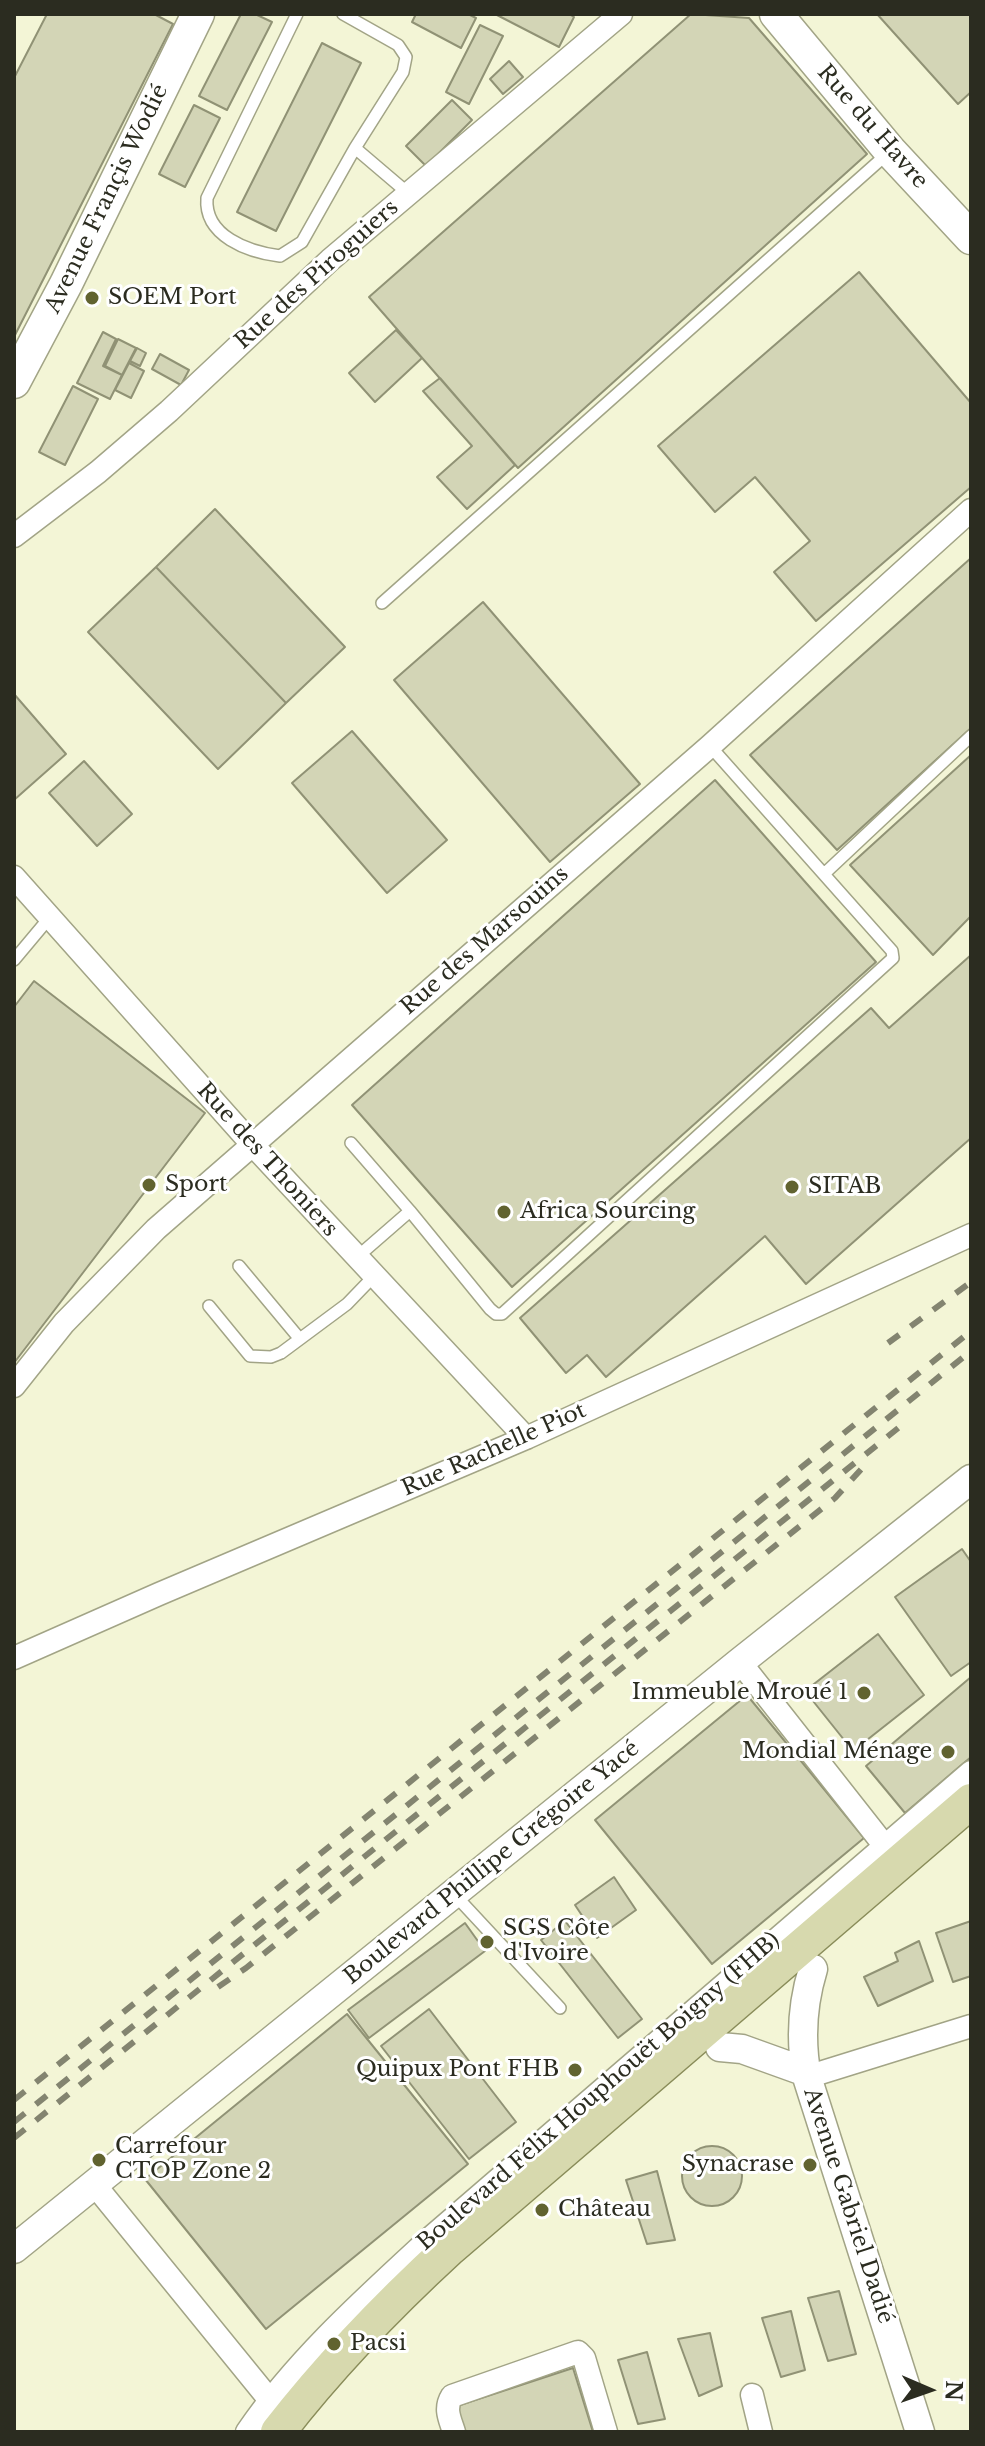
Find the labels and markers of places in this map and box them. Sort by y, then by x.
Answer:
place label: SOEM Port [108,285,237,311]
marker: SOEM Port [83,289,101,307]
place label: Sport [165,1172,227,1198]
place label: SITAB [808,1174,881,1200]
marker: Sport [140,1176,158,1194]
marker: SITAB [783,1178,801,1196]
place label: Africa Sourcing [520,1199,696,1225]
marker: Africa Sourcing [495,1203,513,1221]
place label: Immeuble Mroué 1 [632,1680,848,1706]
marker: Immeuble Mroué 1 [855,1684,873,1702]
place label: Mondial Ménage [742,1739,932,1765]
marker: Mondial Ménage [939,1743,957,1761]
place label: SGS Côte d'Ivoire [503,1916,610,1968]
marker: SGS Côte d'Ivoire [478,1933,496,1951]
place label: Quipux Pont FHB [356,2057,559,2083]
marker: Quipux Pont FHB [566,2061,584,2079]
place label: Carrefour CTOP Zone 2 [115,2134,271,2186]
marker: Carrefour CTOP Zone 2 [90,2151,108,2169]
place label: Synacrase [682,2152,794,2178]
marker: Synacrase [801,2156,819,2174]
place label: Château [558,2197,651,2223]
marker: Château [533,2201,551,2219]
place label: Pacsi [350,2331,406,2357]
marker: Pacsi [325,2335,343,2353]

